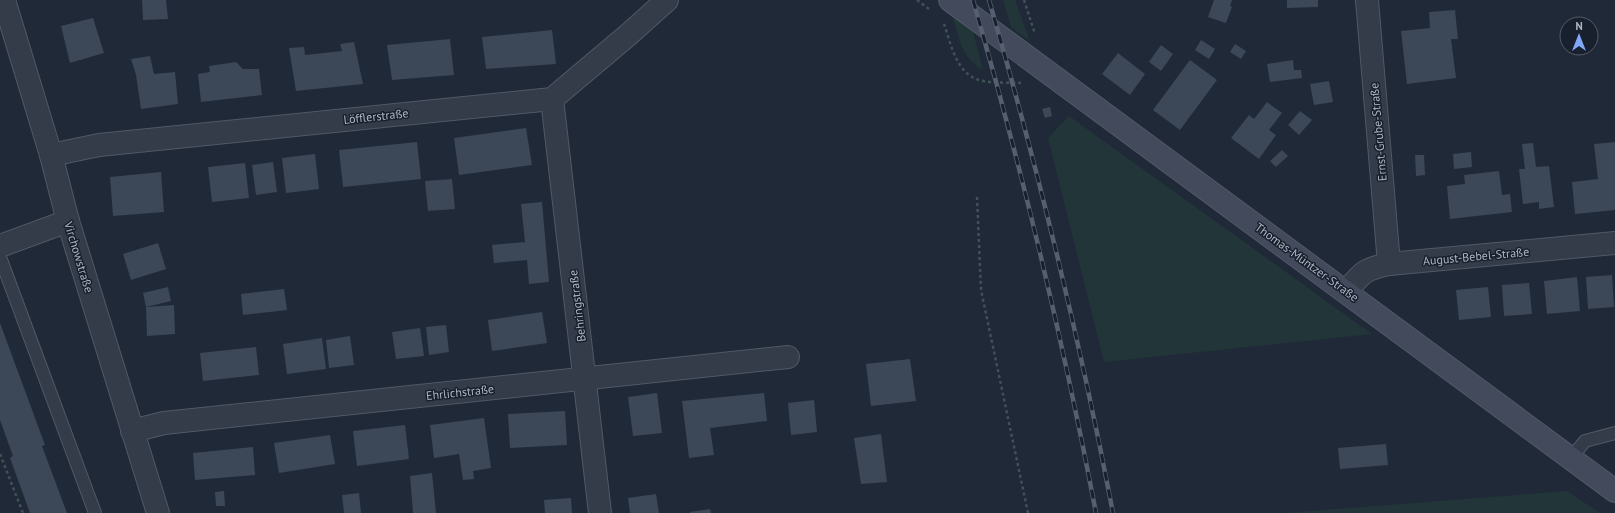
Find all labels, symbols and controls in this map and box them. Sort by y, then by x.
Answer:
north arrow [1559,16,1599,56]
text: N [1575,19,1583,33]
street label: Ernst-Grube-Straße [1366,82,1390,182]
street label: Löfflerstraße [343,105,409,127]
street label: Virchowstraße [61,219,97,294]
street label: Thomas-Müntzer-Straße [1252,219,1362,305]
street label: August-Bebel-Straße [1422,244,1530,268]
street label: Behringstraße [565,269,589,343]
street label: Ehrlichstraße [425,381,495,403]

